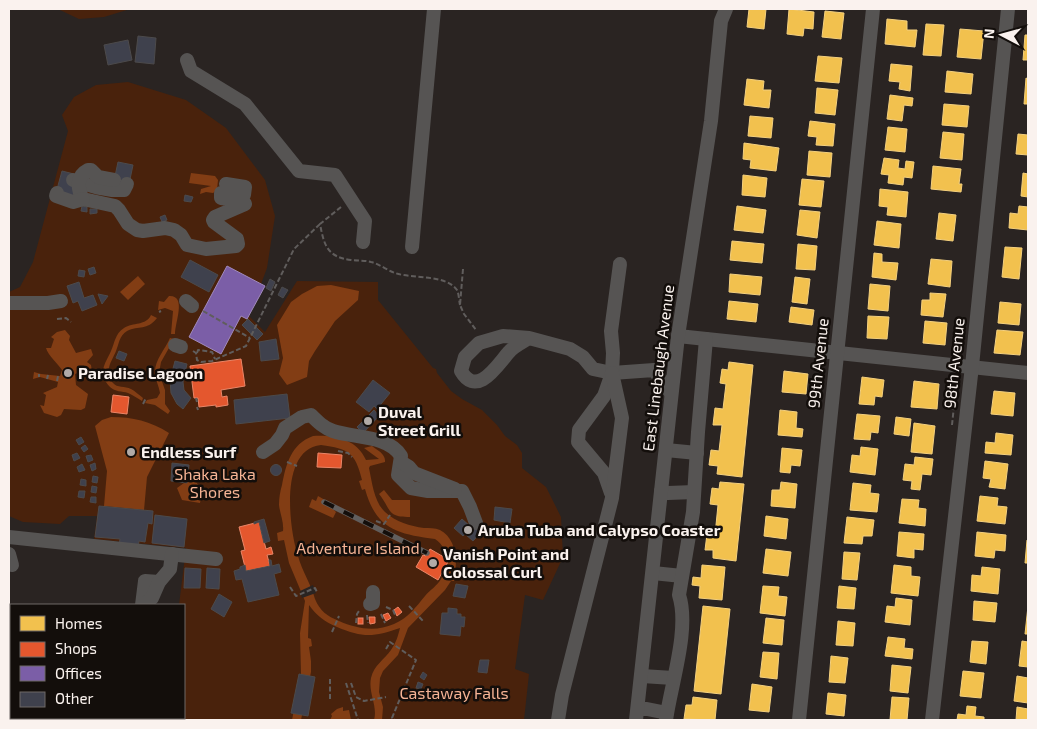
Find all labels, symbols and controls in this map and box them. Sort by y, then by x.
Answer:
north arrow [977,10,1027,60]
text: N [980,28,998,40]
street label: East Linebaugh Avenue [638,284,677,452]
street label: 99th Avenue [803,317,832,409]
street label: 98th Avenue [939,317,968,409]
place label: Paradise Lagoon [78,363,203,382]
marker: Paradise Lagoon [62,367,74,379]
place label: Duval Street Grill [378,402,462,439]
marker: Duval Street Grill [362,415,374,427]
place label: Endless Surf [141,442,237,461]
marker: Endless Surf [125,446,137,458]
park label: Shaka Laka Shores [174,464,256,501]
place label: Aruba Tuba and Calypso Coaster [478,520,721,540]
marker: Aruba Tuba and Calypso Coaster [462,524,474,536]
park label: Adventure Island [296,538,420,557]
place label: Vanish Point and Colossal Curl [443,544,569,581]
marker: Vanish Point and Colossal Curl [427,557,439,569]
legend [10,604,185,719]
text: Homes [55,614,102,632]
text: Shops [55,639,97,657]
text: Offices [55,664,102,682]
park label: Castaway Falls [399,683,509,702]
text: Other [55,689,94,707]

